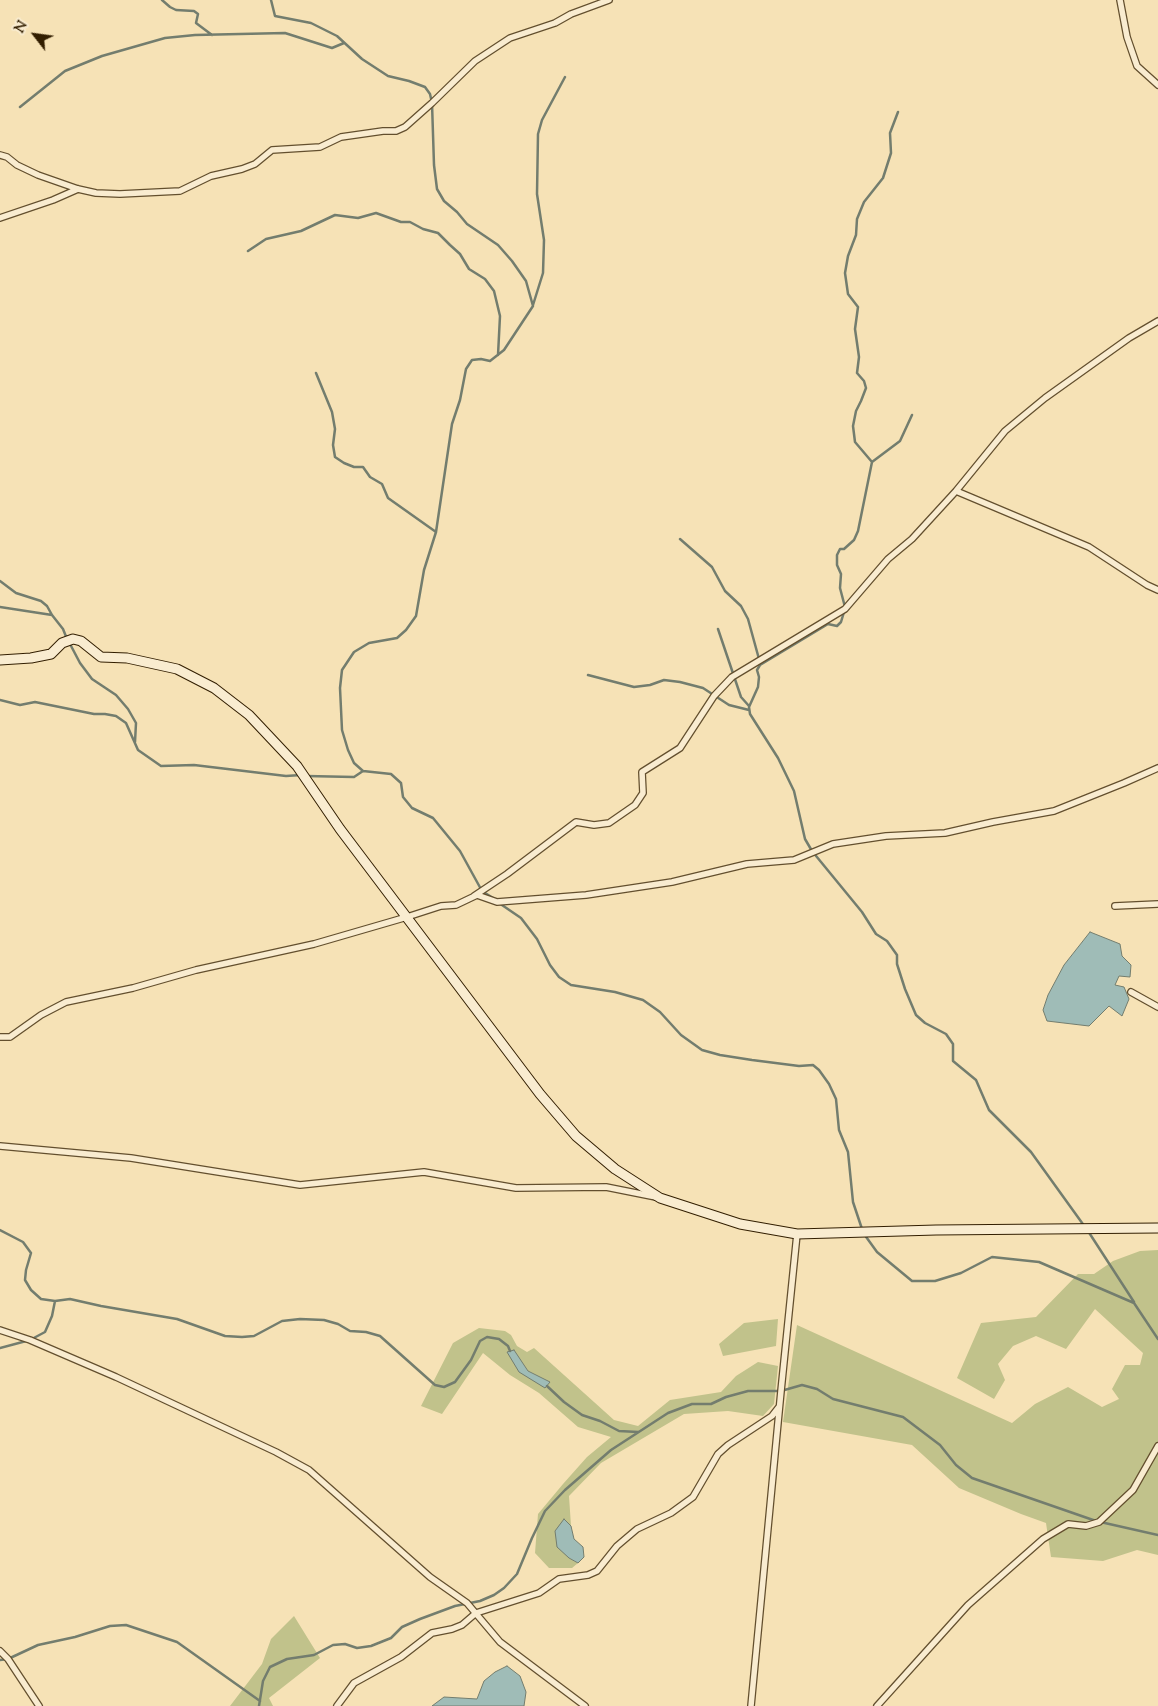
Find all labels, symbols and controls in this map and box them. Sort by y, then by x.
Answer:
north arrow [10,10,60,60]
text: N [11,18,33,37]

